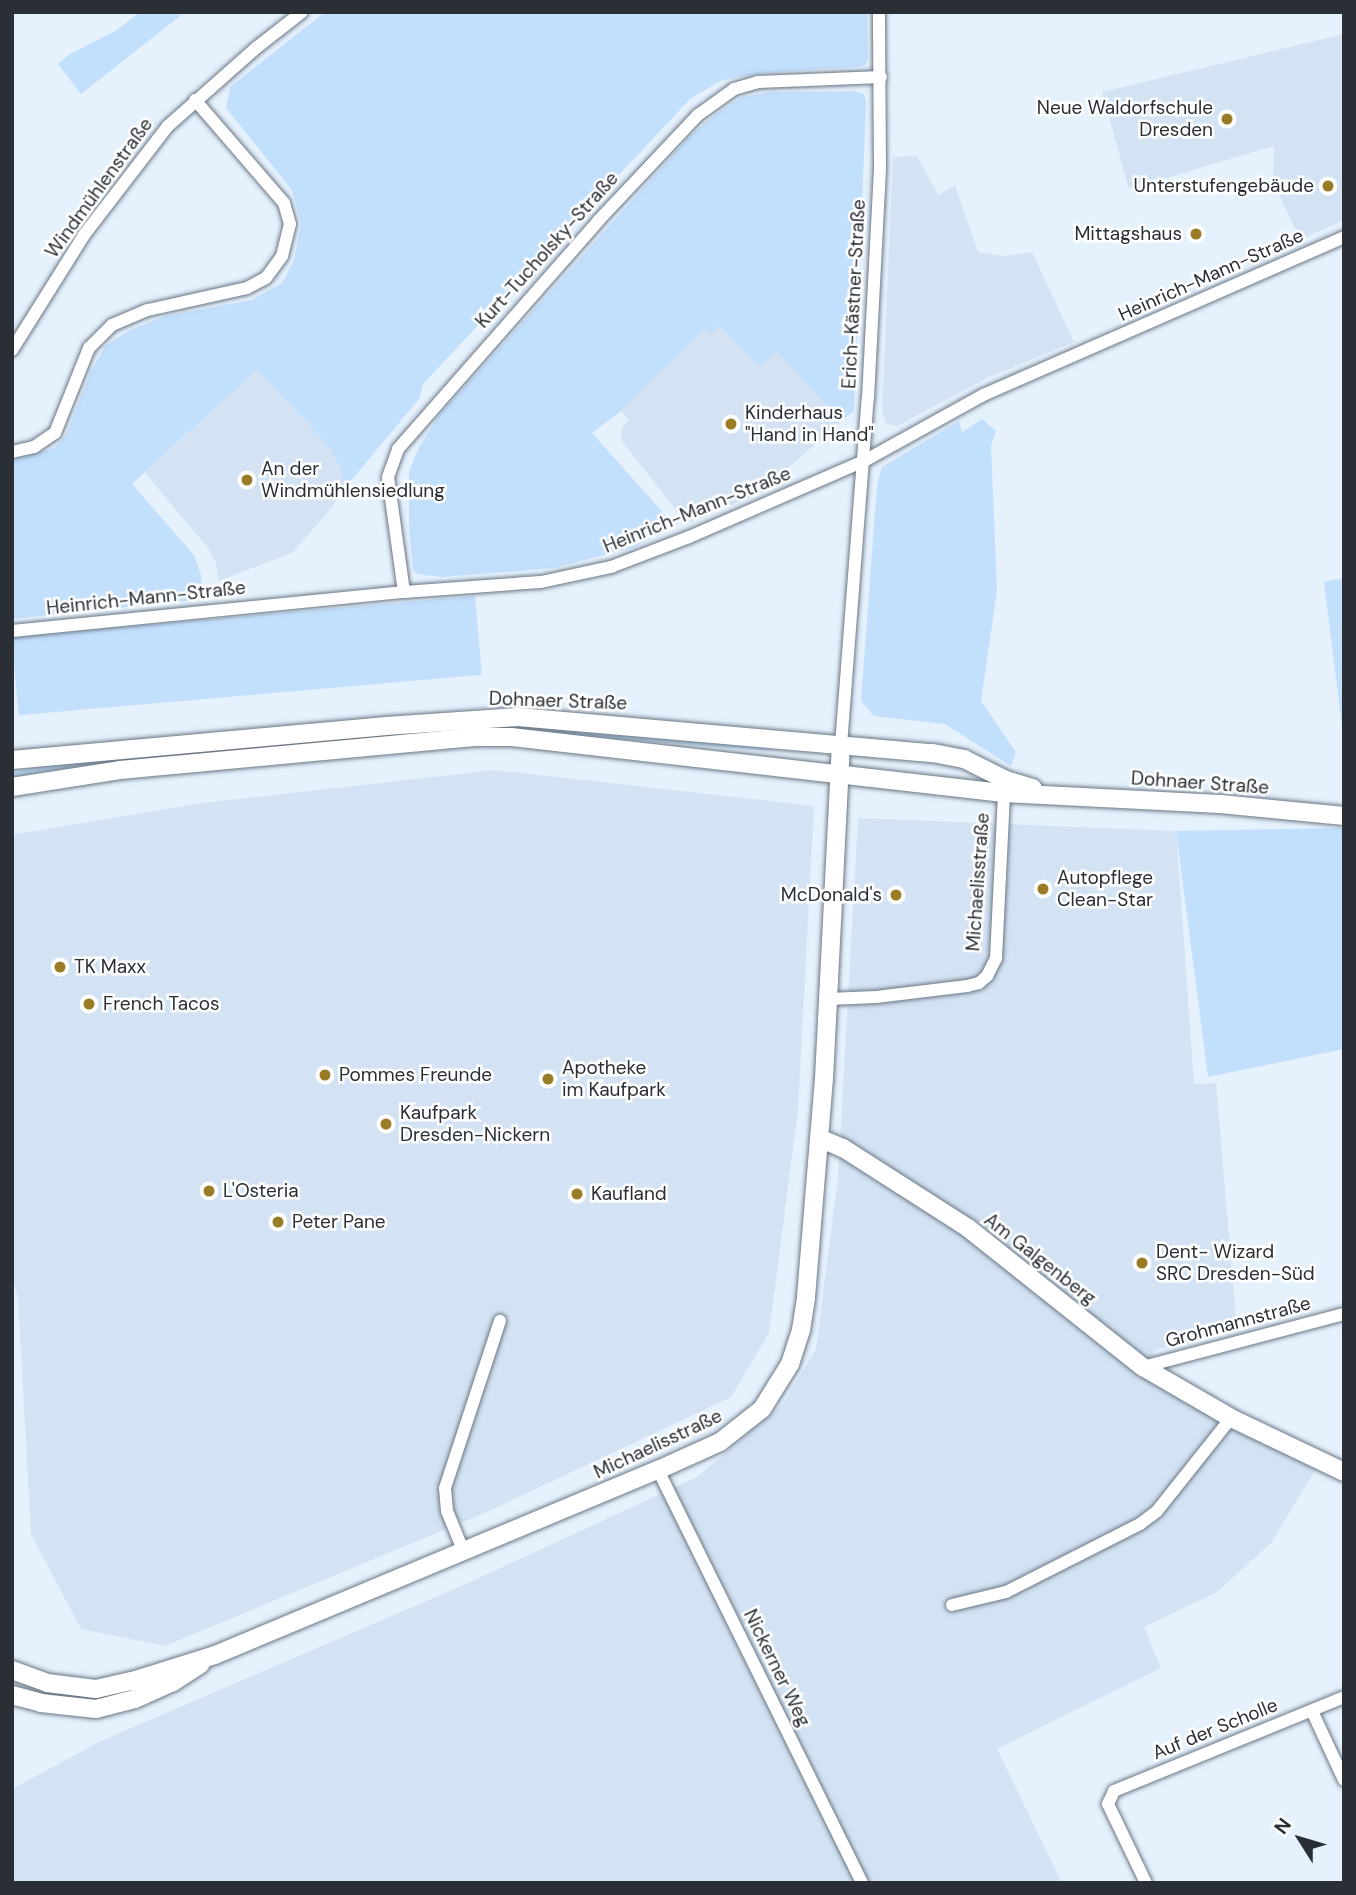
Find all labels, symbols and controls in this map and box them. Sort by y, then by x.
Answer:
place label: Neue Waldorfschule Dresden [1037,97,1213,141]
marker: Neue Waldorfschule Dresden [1219,111,1235,127]
street label: Windmühlenstraße [41,114,157,262]
street label: Kurt-Tucholsky-Straße [471,167,623,333]
place label: Unterstufengebäude [1134,175,1314,197]
marker: Unterstufengebäude [1320,178,1336,194]
street label: Erich-Kästner-Straße [838,199,870,389]
place label: Mittagshaus [1074,223,1182,245]
street label: Heinrich-Mann-Straße [1115,224,1307,326]
marker: Mittagshaus [1188,226,1204,242]
place label: Kinderhaus "Hand in Hand" [745,402,874,446]
marker: Kinderhaus "Hand in Hand" [723,416,739,432]
place label: An der Windmühlensiedlung [261,458,445,502]
street label: Heinrich-Mann-Straße [600,462,794,558]
marker: An der Windmühlensiedlung [239,472,255,488]
street label: Heinrich-Mann-Straße [45,576,247,620]
street label: Dohnaer Straße [488,687,628,715]
street label: Dohnaer Straße [1130,767,1270,799]
street label: Michaelisstraße [962,812,994,952]
place label: Autopflege Clean-Star [1057,867,1153,911]
marker: Autopflege Clean-Star [1035,881,1051,897]
place label: McDonald's [781,884,882,906]
marker: McDonald's [888,887,904,903]
place label: TK Maxx [74,956,146,978]
marker: TK Maxx [52,959,68,975]
place label: French Tacos [103,993,220,1015]
marker: French Tacos [81,996,97,1012]
place label: Apotheke im Kaufpark [562,1057,666,1101]
place label: Pommes Freunde [339,1064,492,1086]
marker: Pommes Freunde [317,1067,333,1083]
marker: Apotheke im Kaufpark [540,1071,556,1087]
place label: Kaufpark Dresden-Nickern [400,1102,550,1146]
marker: Kaufpark Dresden-Nickern [378,1116,394,1132]
place label: L'Osteria [223,1180,299,1202]
marker: L'Osteria [201,1183,217,1199]
place label: Kaufland [591,1183,667,1205]
marker: Kaufland [569,1186,585,1202]
street label: Am Galgenberg [980,1208,1100,1310]
place label: Peter Pane [292,1211,386,1233]
marker: Peter Pane [270,1214,286,1230]
place label: Dent- Wizard SRC Dresden-Süd [1156,1241,1315,1285]
marker: Dent- Wizard SRC Dresden-Süd [1134,1255,1150,1271]
street label: Grohmannstraße [1163,1292,1313,1352]
street label: Michaelisstraße [590,1404,726,1484]
street label: Nickerner Weg [739,1606,815,1730]
street label: Auf der Scholle [1149,1694,1281,1764]
north arrow [1265,1804,1335,1874]
text: N [1269,1813,1297,1839]

